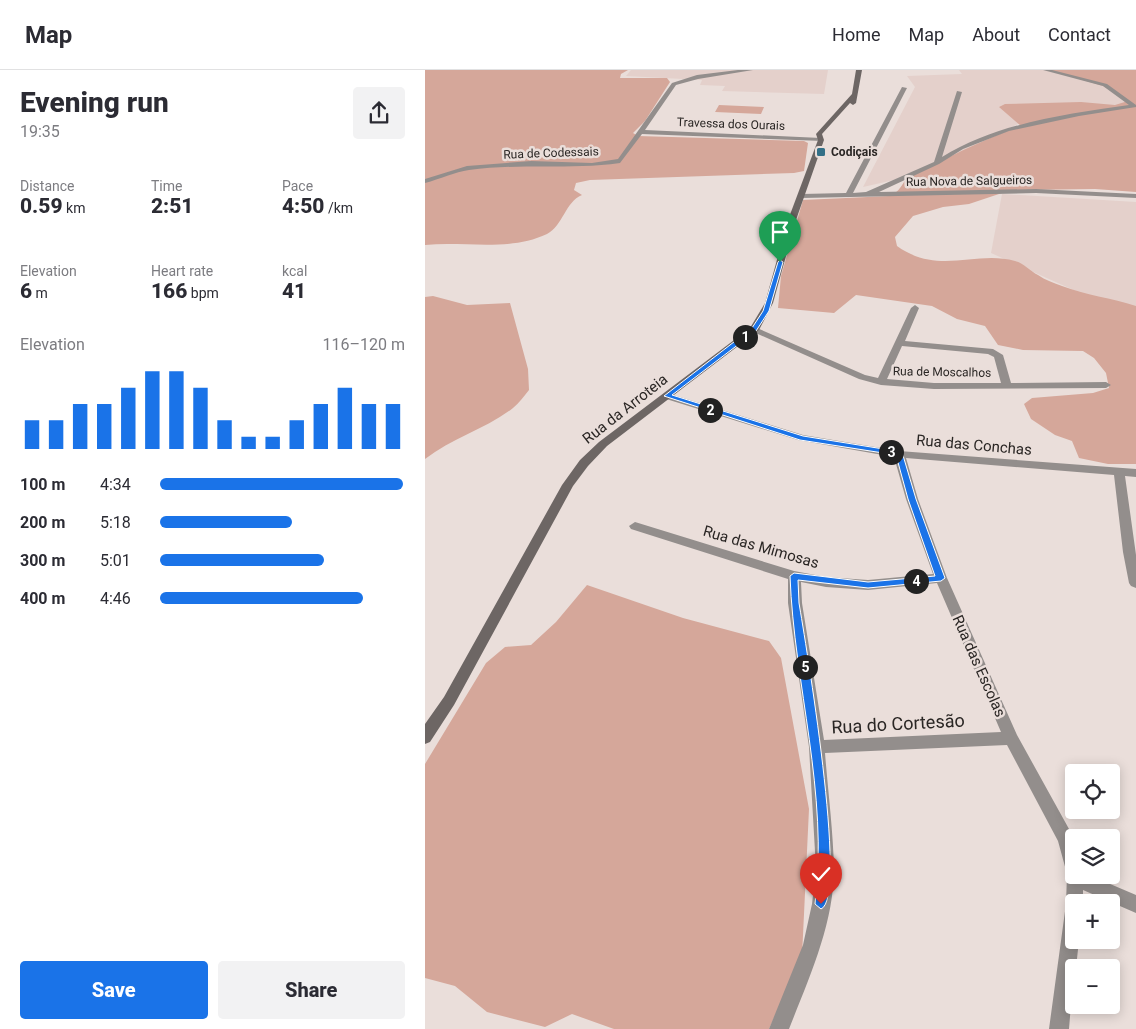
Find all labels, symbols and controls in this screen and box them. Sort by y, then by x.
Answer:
text: Map [25,21,72,49]
text: Home [832,24,881,45]
text: Map [909,24,944,45]
text: About [972,24,1020,45]
text: Contact [1048,24,1111,45]
text: Evening run [20,86,169,119]
button: share [353,87,405,139]
street label: Travessa dos Ourais [677,115,785,133]
text: 19:35 [20,122,60,141]
street label: Rua de Codessais [503,144,599,162]
place label: Codiçais [831,145,878,159]
marker: Codiçais [815,146,827,158]
street label: Rua Nova de Salgueiros [906,173,1032,189]
text: Distance [20,178,75,194]
text: Time [151,178,182,194]
text: Pace [282,178,313,194]
text: 0.59 [20,194,63,218]
text: 2:51 [151,194,193,218]
text: 4:50 [282,194,324,218]
text: km [63,200,85,216]
text: /km [324,200,353,216]
pin [759,211,801,262]
icon: arrive [766,218,794,246]
text: Elevation [20,263,77,279]
text: Heart rate [151,263,213,279]
text: kcal [282,263,307,279]
text: 6 [20,279,32,303]
text: 166 [151,279,187,303]
text: 41 [282,279,306,303]
text: m [32,285,48,301]
text: bpm [187,285,219,301]
pin: 1 [733,324,757,350]
text: 1 [741,329,750,345]
text: Elevation [20,335,85,354]
text: 116–120 m [323,335,405,354]
street label: Rua de Moscalhos [893,364,991,380]
street label: Rua da Arroteia [579,370,671,448]
pin: 2 [697,398,723,422]
text: 2 [706,402,715,418]
street label: Rua das Conchas [915,431,1033,459]
pin: 3 [879,440,903,464]
text: 3 [887,444,896,460]
text: 100 m [20,475,65,494]
text: 4:34 [100,475,131,494]
text: 200 m [20,513,65,532]
text: 5:18 [100,513,131,532]
street label: Rua das Mimosas [701,522,821,572]
text: 300 m [20,551,65,570]
text: 5:01 [100,551,131,570]
pin: 4 [903,568,929,594]
text: 4 [912,573,921,589]
text: 400 m [20,589,65,608]
text: 4:46 [100,589,131,608]
street label: Rua das Escolas [948,612,1010,720]
pin: 5 [793,654,817,680]
text: 5 [801,659,810,675]
street label: Rua do Cortesão [831,710,965,737]
map controls [1065,764,1120,1014]
button: locate [1065,764,1120,819]
button: layers [1065,829,1120,884]
pin [800,853,842,904]
icon: check [807,860,835,888]
button: + [1065,894,1120,949]
button: − [1065,959,1120,1014]
button: Save [20,961,208,1019]
button: Share [218,961,405,1019]

